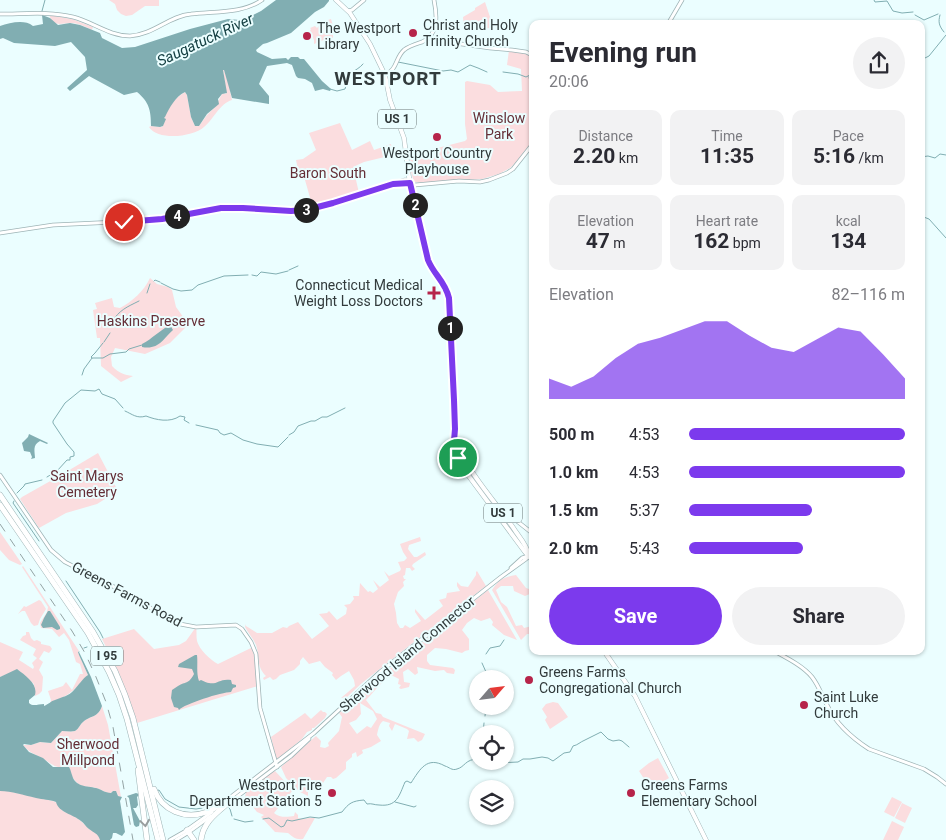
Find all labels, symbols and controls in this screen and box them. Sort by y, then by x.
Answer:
water label: Saugatuck River [154,9,257,70]
place label: Christ and Holy Trinity Church [423,17,518,49]
place label: The Westport Library [317,20,401,52]
marker: Christ and Holy Trinity Church [407,27,419,39]
marker: The Westport Library [301,30,313,42]
text: Evening run [549,36,697,69]
button: share [853,37,905,89]
district label: WESTPORT [334,67,442,90]
text: 20:06 [549,72,589,91]
road number: US 1 [378,110,416,128]
park label: Winslow Park [473,110,526,142]
text: Distance [578,128,633,144]
text: Time [711,128,743,144]
text: Pace [833,128,864,144]
marker: Westport Country Playhouse [431,131,443,143]
text: 2.20 [573,144,615,168]
text: 11:35 [700,144,754,168]
text: 5:16 [813,144,855,168]
place label: Westport Country Playhouse [382,145,492,177]
text: km [615,150,638,166]
text: /km [855,150,884,166]
park label: Baron South [290,165,366,181]
pin: 2 [402,192,428,218]
text: 2 [411,197,420,213]
pin: 3 [294,198,318,222]
pin [103,201,145,243]
text: 3 [302,202,311,218]
pin: 4 [164,204,190,228]
icon: check [110,208,138,236]
text: 4 [173,208,182,224]
text: Elevation [577,213,634,229]
text: Heart rate [696,213,758,229]
text: kcal [836,213,861,229]
text: 47 [586,229,610,253]
text: 162 [693,229,729,253]
text: 134 [830,229,866,253]
text: m [610,235,626,251]
text: bpm [729,235,761,251]
place label: Connecticut Medical Weight Loss Doctors [294,277,423,309]
text: Elevation [549,285,614,304]
text: 82–116 m [832,285,905,304]
marker: Connecticut Medical Weight Loss Doctors [427,286,441,300]
park label: Haskins Preserve [97,313,205,329]
pin: 1 [438,316,462,340]
text: 1 [446,320,455,336]
text: 500 m [549,425,594,444]
text: 4:53 [629,425,660,444]
pin [437,437,479,479]
icon: arrive [444,444,472,472]
text: 1.0 km [549,463,598,482]
text: 4:53 [629,463,660,482]
park label: Saint Marys Cemetery [50,468,124,500]
text: 1.5 km [549,501,598,520]
text: 5:37 [629,501,660,520]
road number: US 1 [484,503,522,522]
text: 2.0 km [549,539,598,558]
text: 5:43 [629,539,660,558]
street label: Greens Farms Road [69,558,185,630]
button: Save [549,587,722,645]
button: Share [732,587,905,645]
street label: Sherwood Island Connector [336,592,478,715]
road number: I 95 [91,646,123,666]
place label: Greens Farms Congregational Church [539,664,682,696]
north arrow [469,670,514,715]
map controls [469,670,514,825]
marker: Greens Farms Congregational Church [523,674,535,686]
place label: Saint Luke Church [814,689,878,721]
marker: Saint Luke Church [798,699,810,711]
button: locate [469,725,514,770]
park label: Sherwood Millpond [57,736,119,768]
place label: Westport Fire Department Station 5 [189,777,322,809]
place label: Greens Farms Elementary School [641,777,757,809]
button: layers [469,780,514,825]
marker: Westport Fire Department Station 5 [326,787,338,799]
marker: Greens Farms Elementary School [625,787,637,799]
one-way arrow [139,819,150,827]

